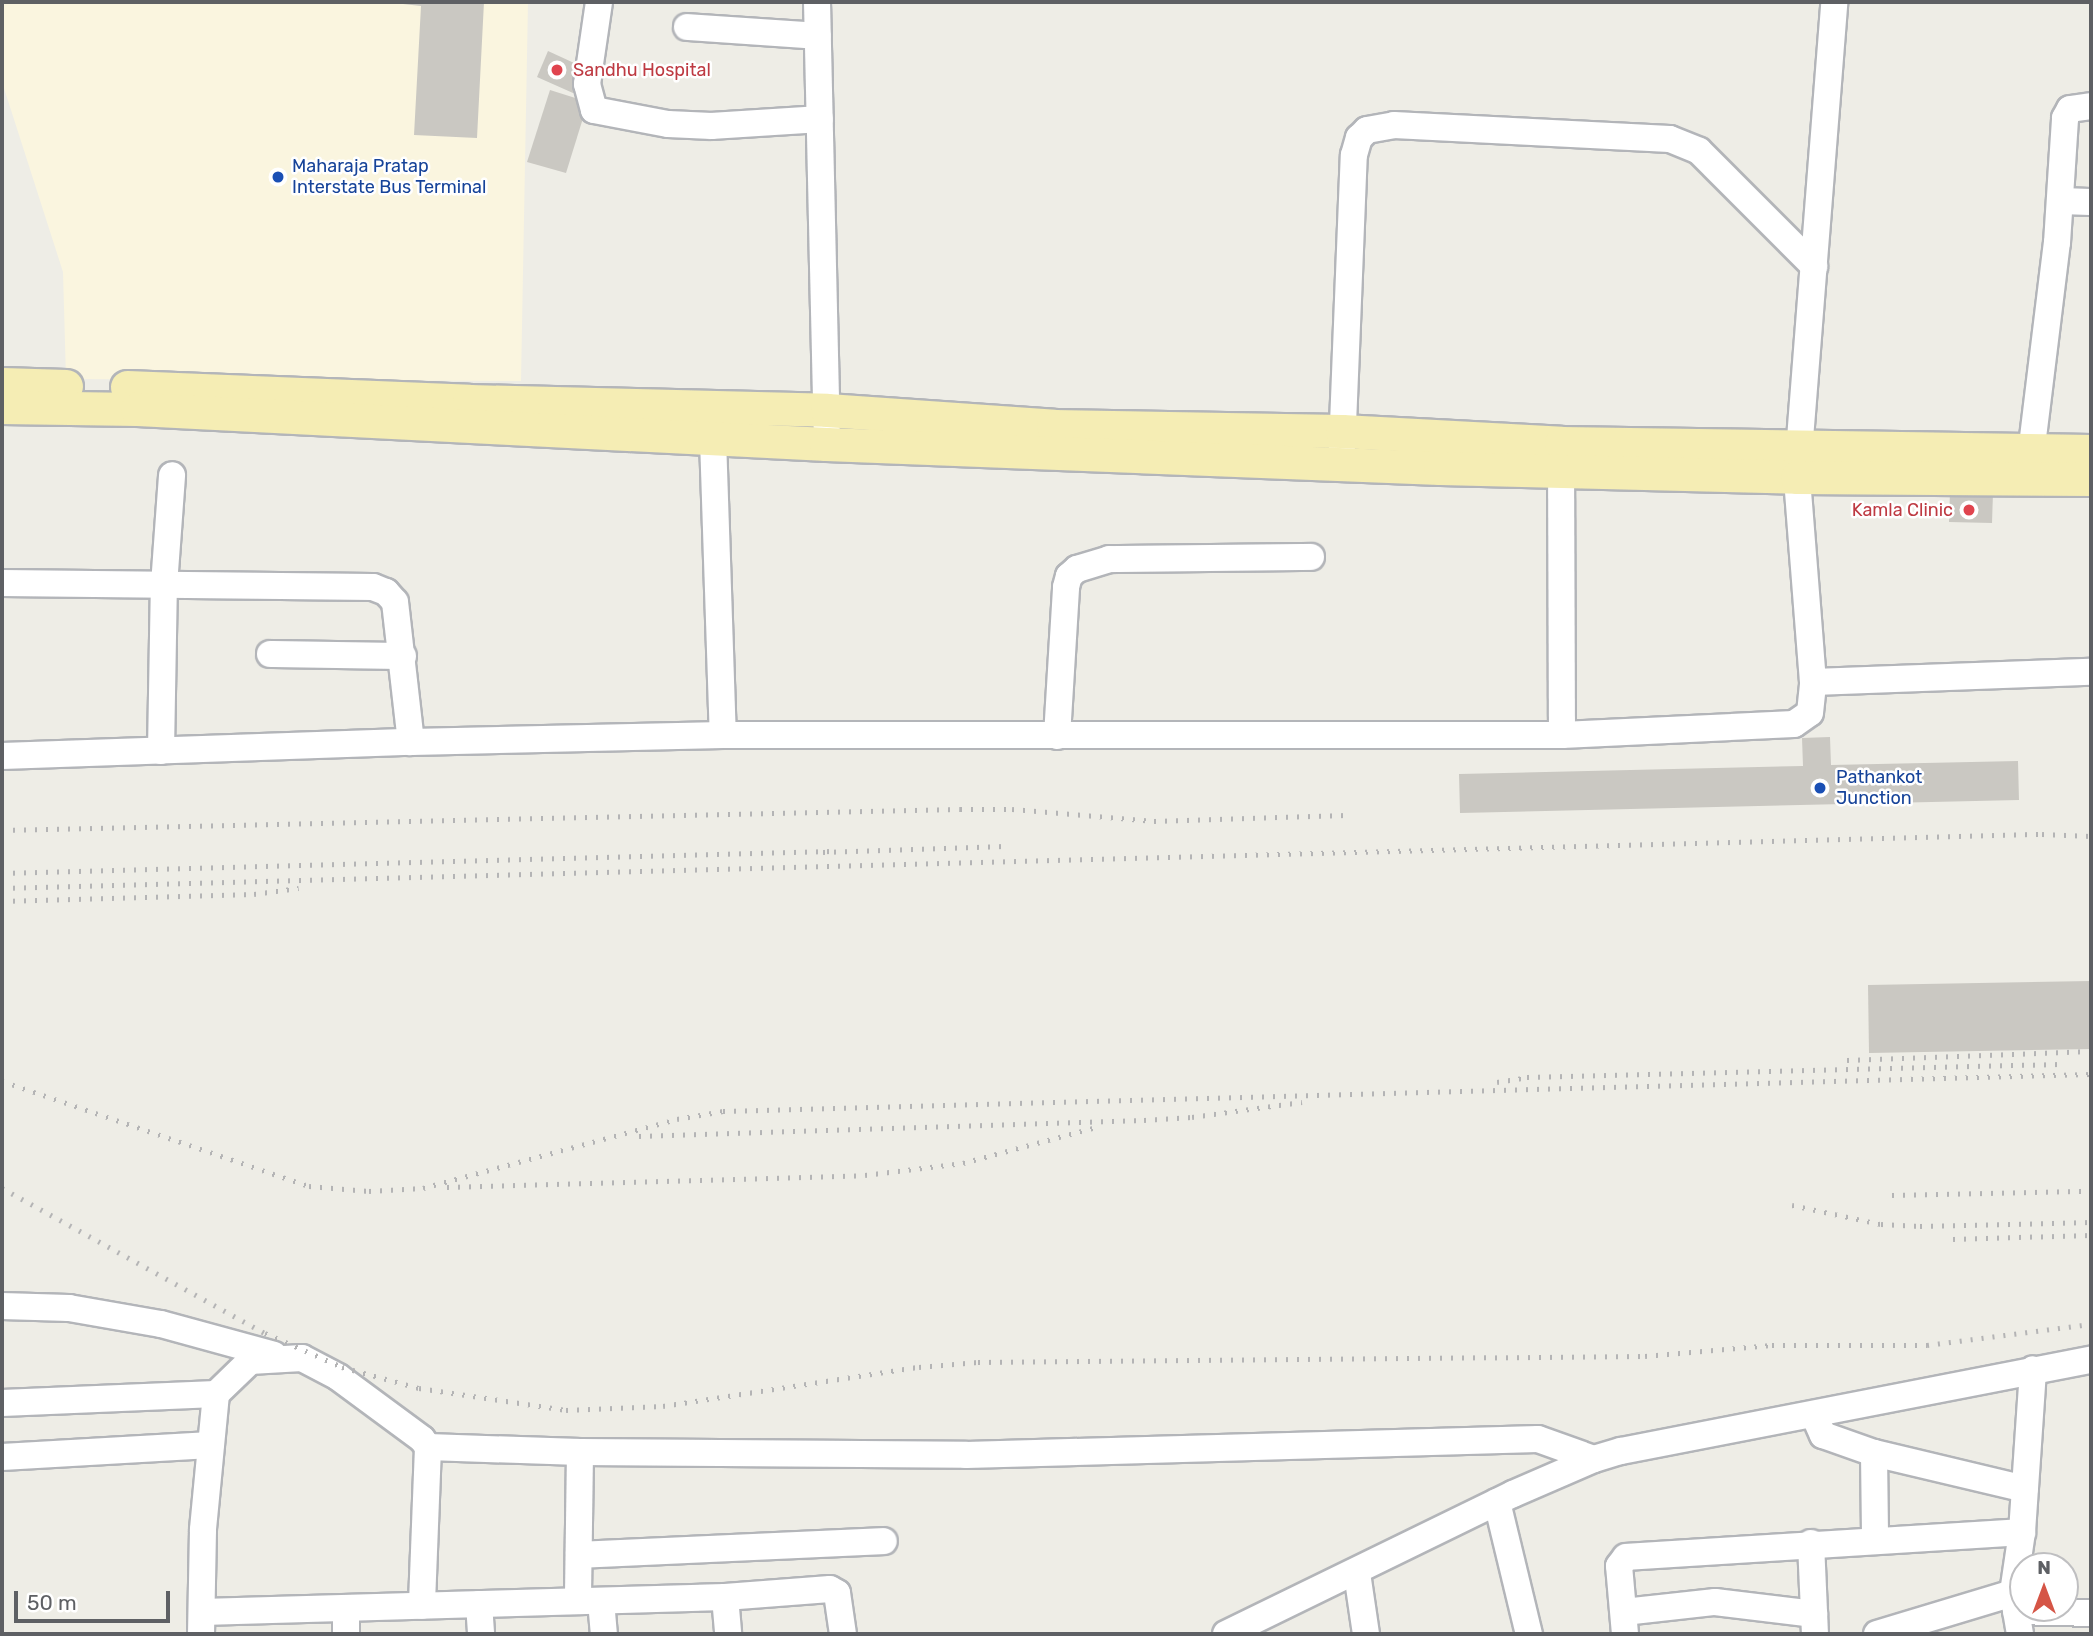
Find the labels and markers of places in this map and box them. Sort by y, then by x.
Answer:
place label: Sandhu Hospital [573,59,711,81]
marker: Sandhu Hospital [547,60,567,80]
place label: Maharaja Pratap Interstate Bus Terminal [292,156,487,198]
marker: Maharaja Pratap Interstate Bus Terminal [270,169,286,185]
place label: Kamla Clinic [1852,499,1953,521]
marker: Kamla Clinic [1959,500,1979,520]
place label: Pathankot Junction [1836,767,1922,810]
marker: Pathankot Junction [1810,778,1830,798]

